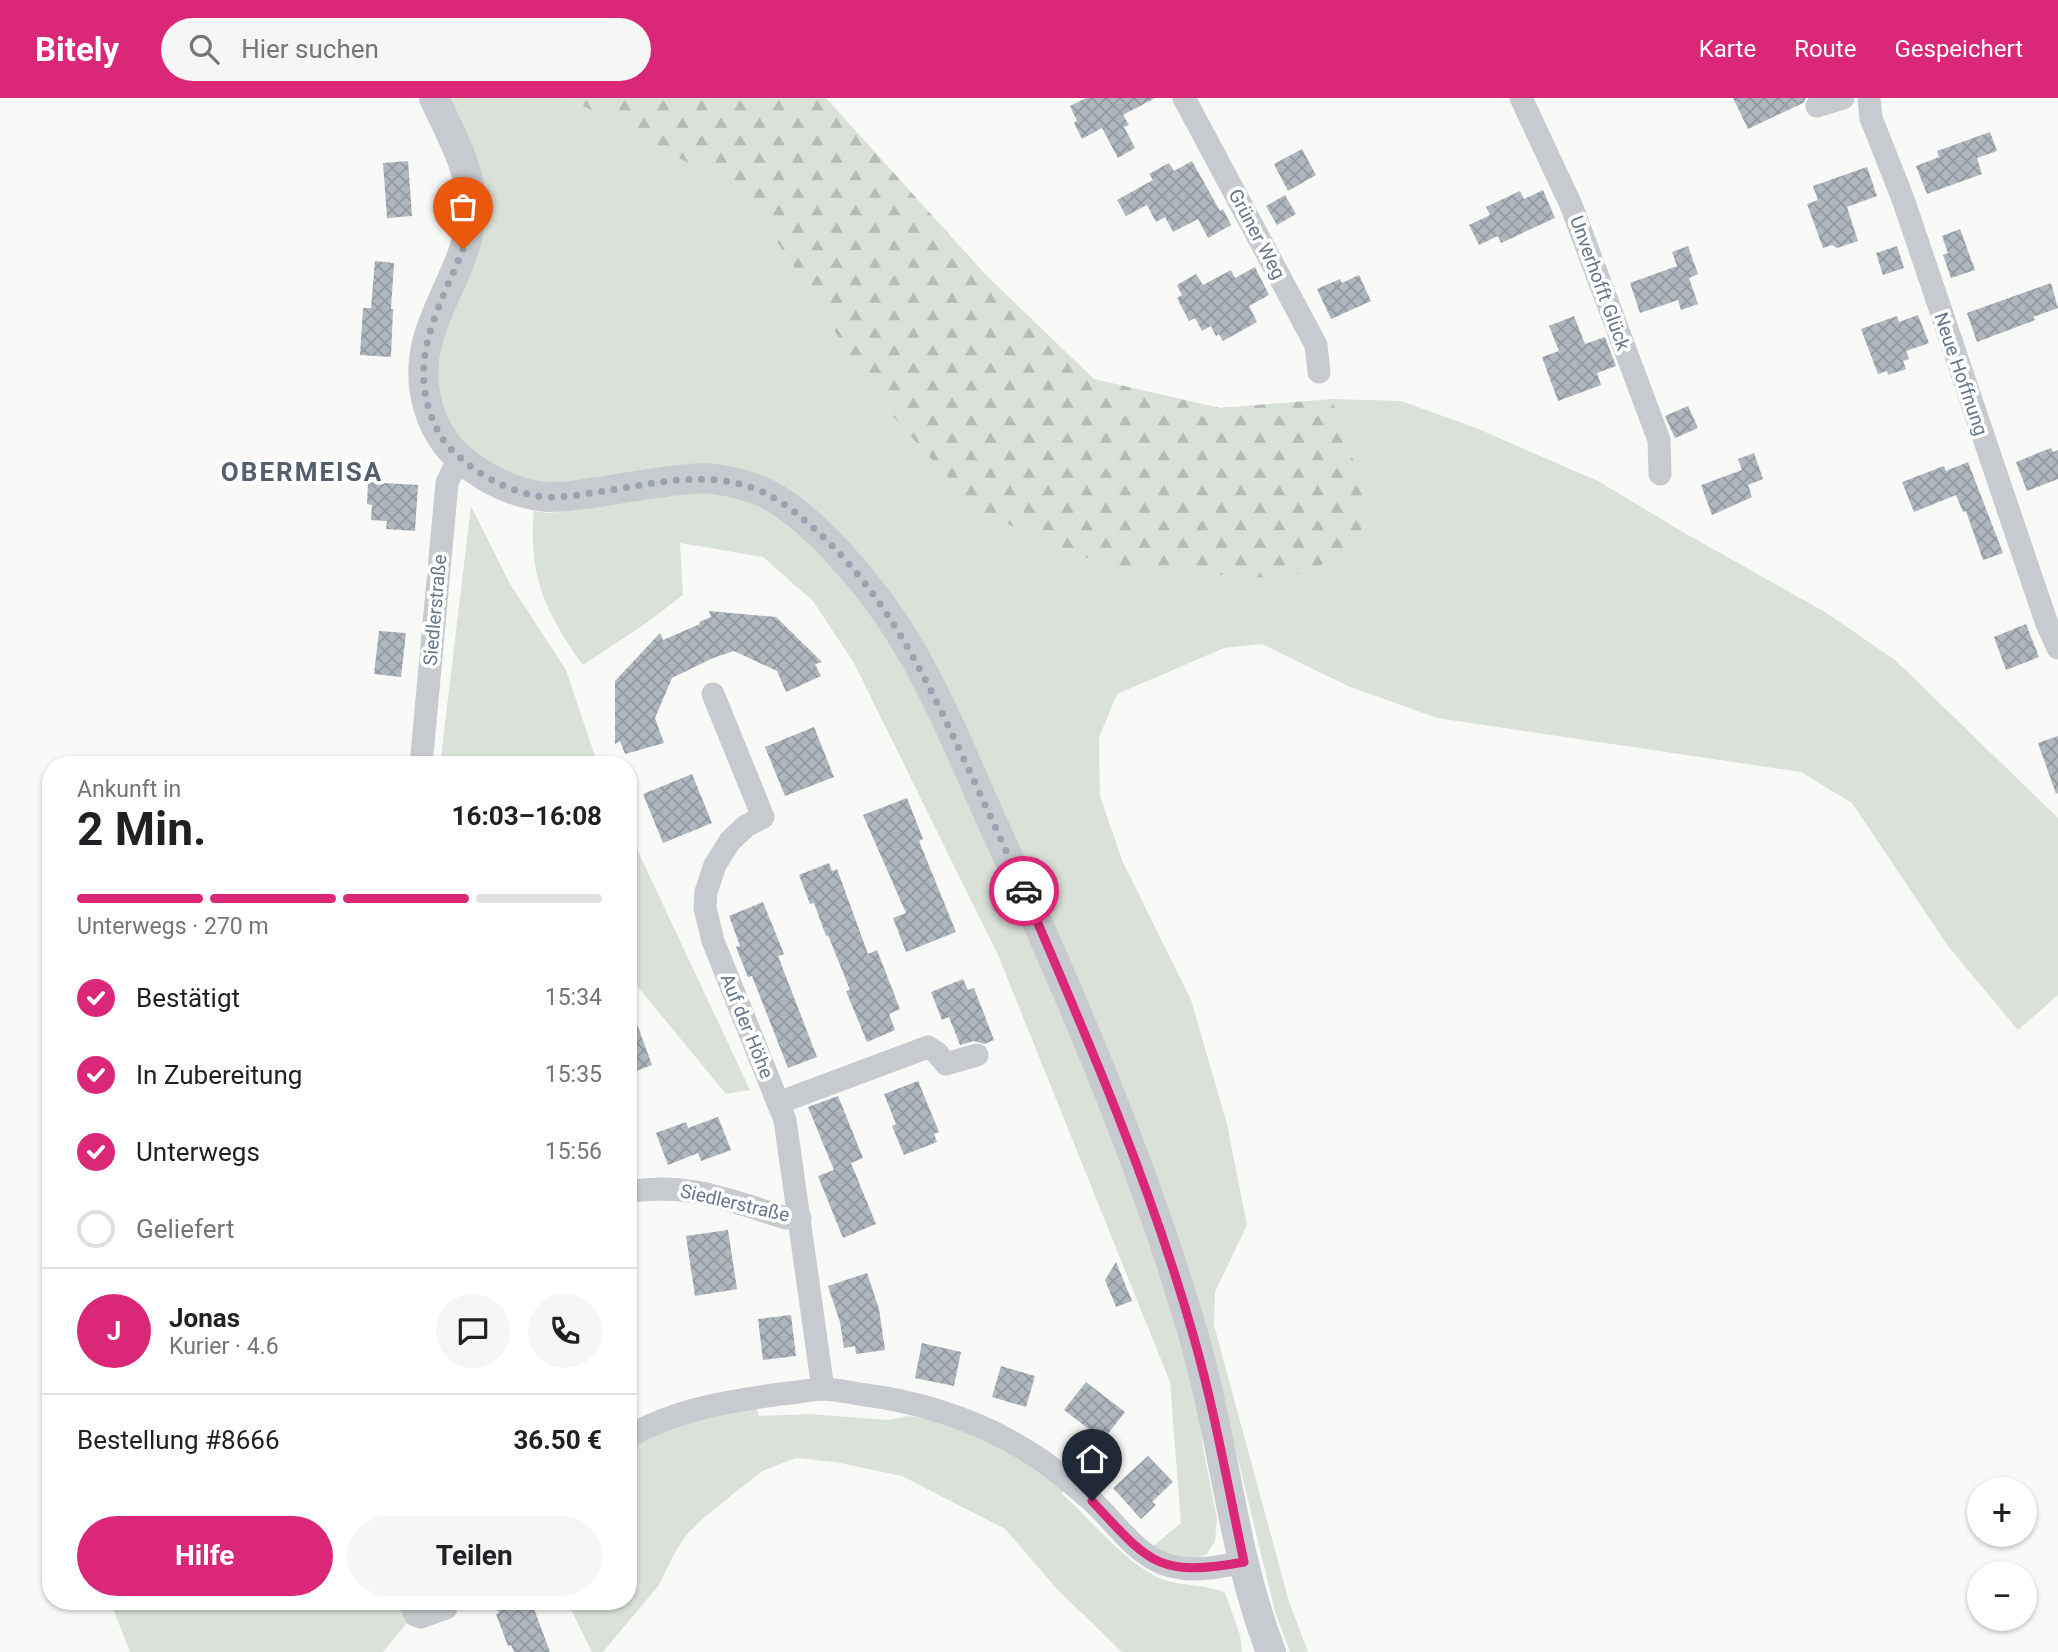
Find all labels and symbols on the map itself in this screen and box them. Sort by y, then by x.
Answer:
pin [433,177,493,249]
street label: Grüner Weg [1224,185,1290,283]
street label: Unverhofft Glück [1565,213,1635,354]
street label: Neue Hoffnung [1929,309,1993,439]
district label: OBERMEISA [221,457,383,487]
street label: Siedlerstraße [419,553,451,667]
courier [989,856,1059,926]
street label: Auf der Höhe [716,970,778,1082]
street label: Siedlerstraße [678,1179,792,1227]
pin [1062,1429,1122,1501]

